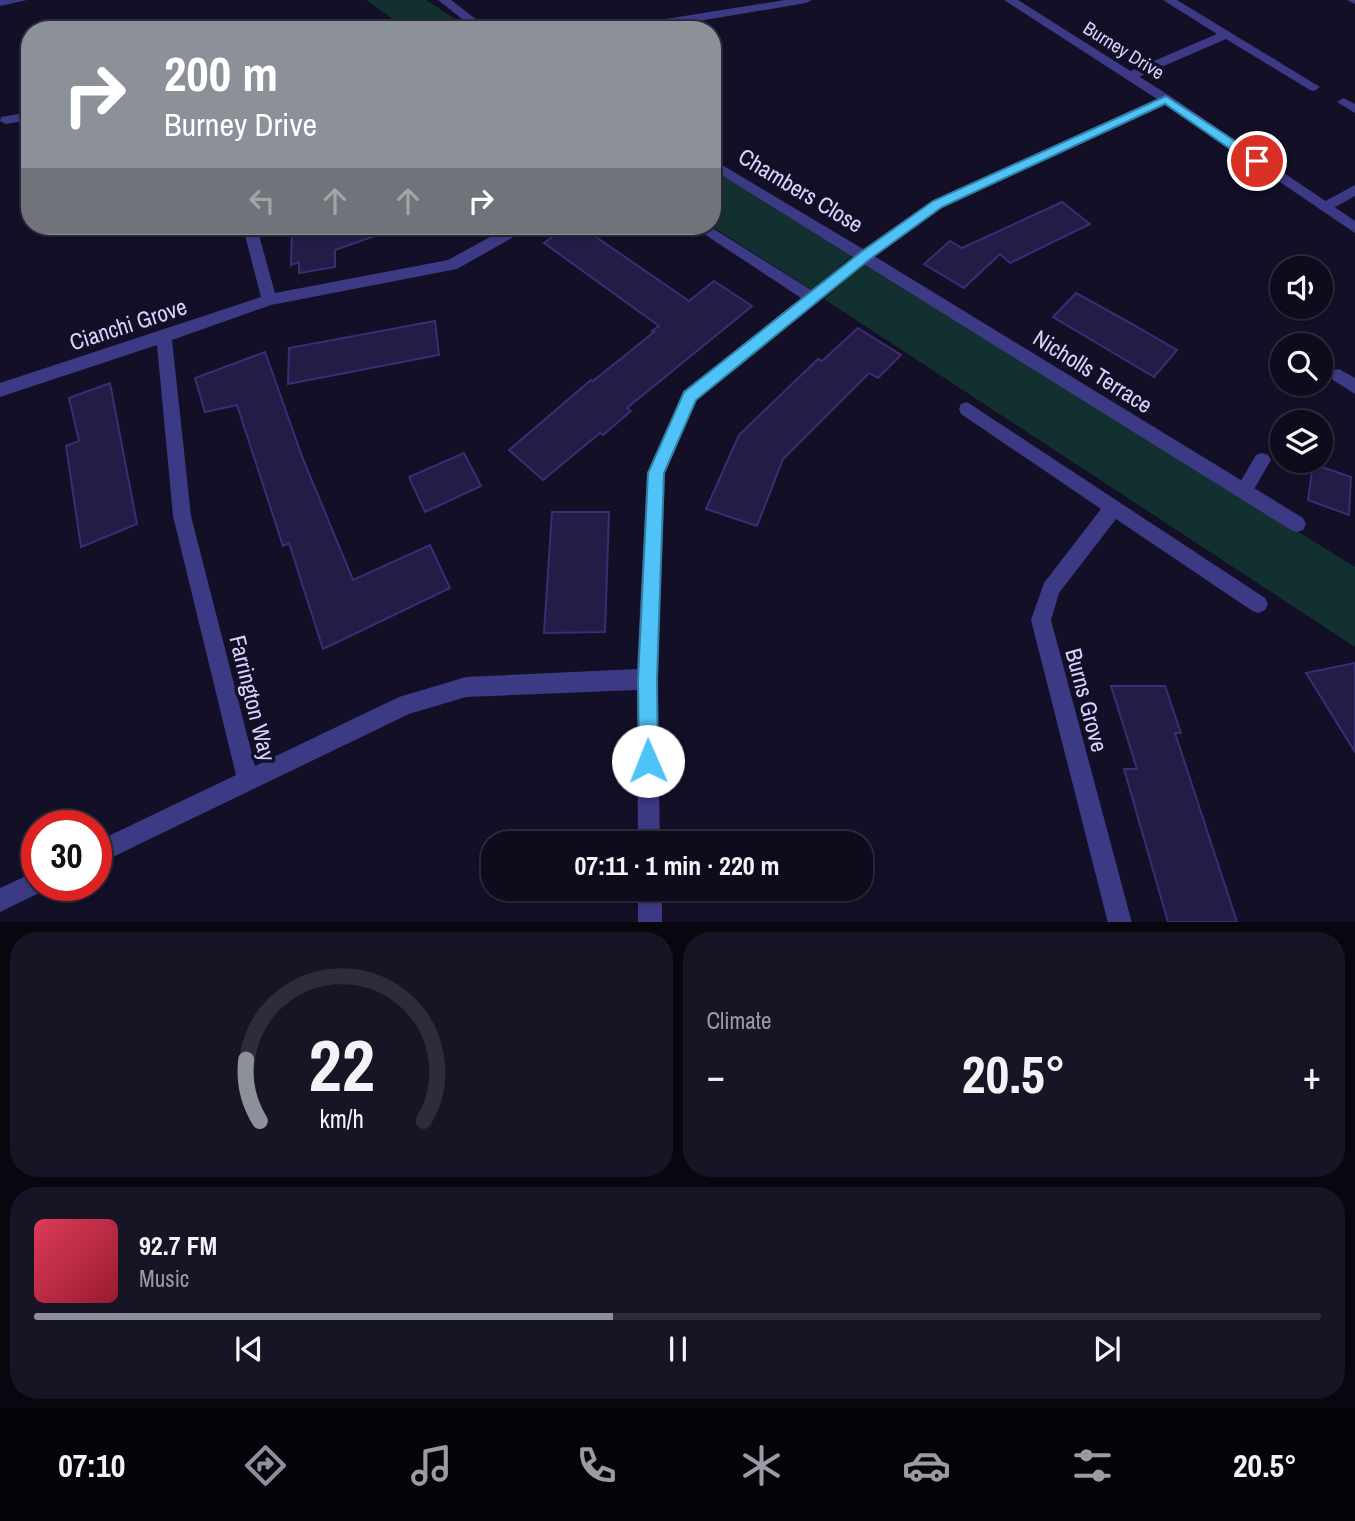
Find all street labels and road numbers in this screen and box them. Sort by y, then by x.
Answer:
street label: Burney Drive [1079,15,1169,85]
street label: Chambers Close [733,141,869,239]
street label: Cianchi Grove [65,290,191,358]
street label: Nicholls Terrace [1028,322,1158,420]
street label: Farrington Way [222,632,284,765]
street label: Burns Grove [1058,645,1116,755]

